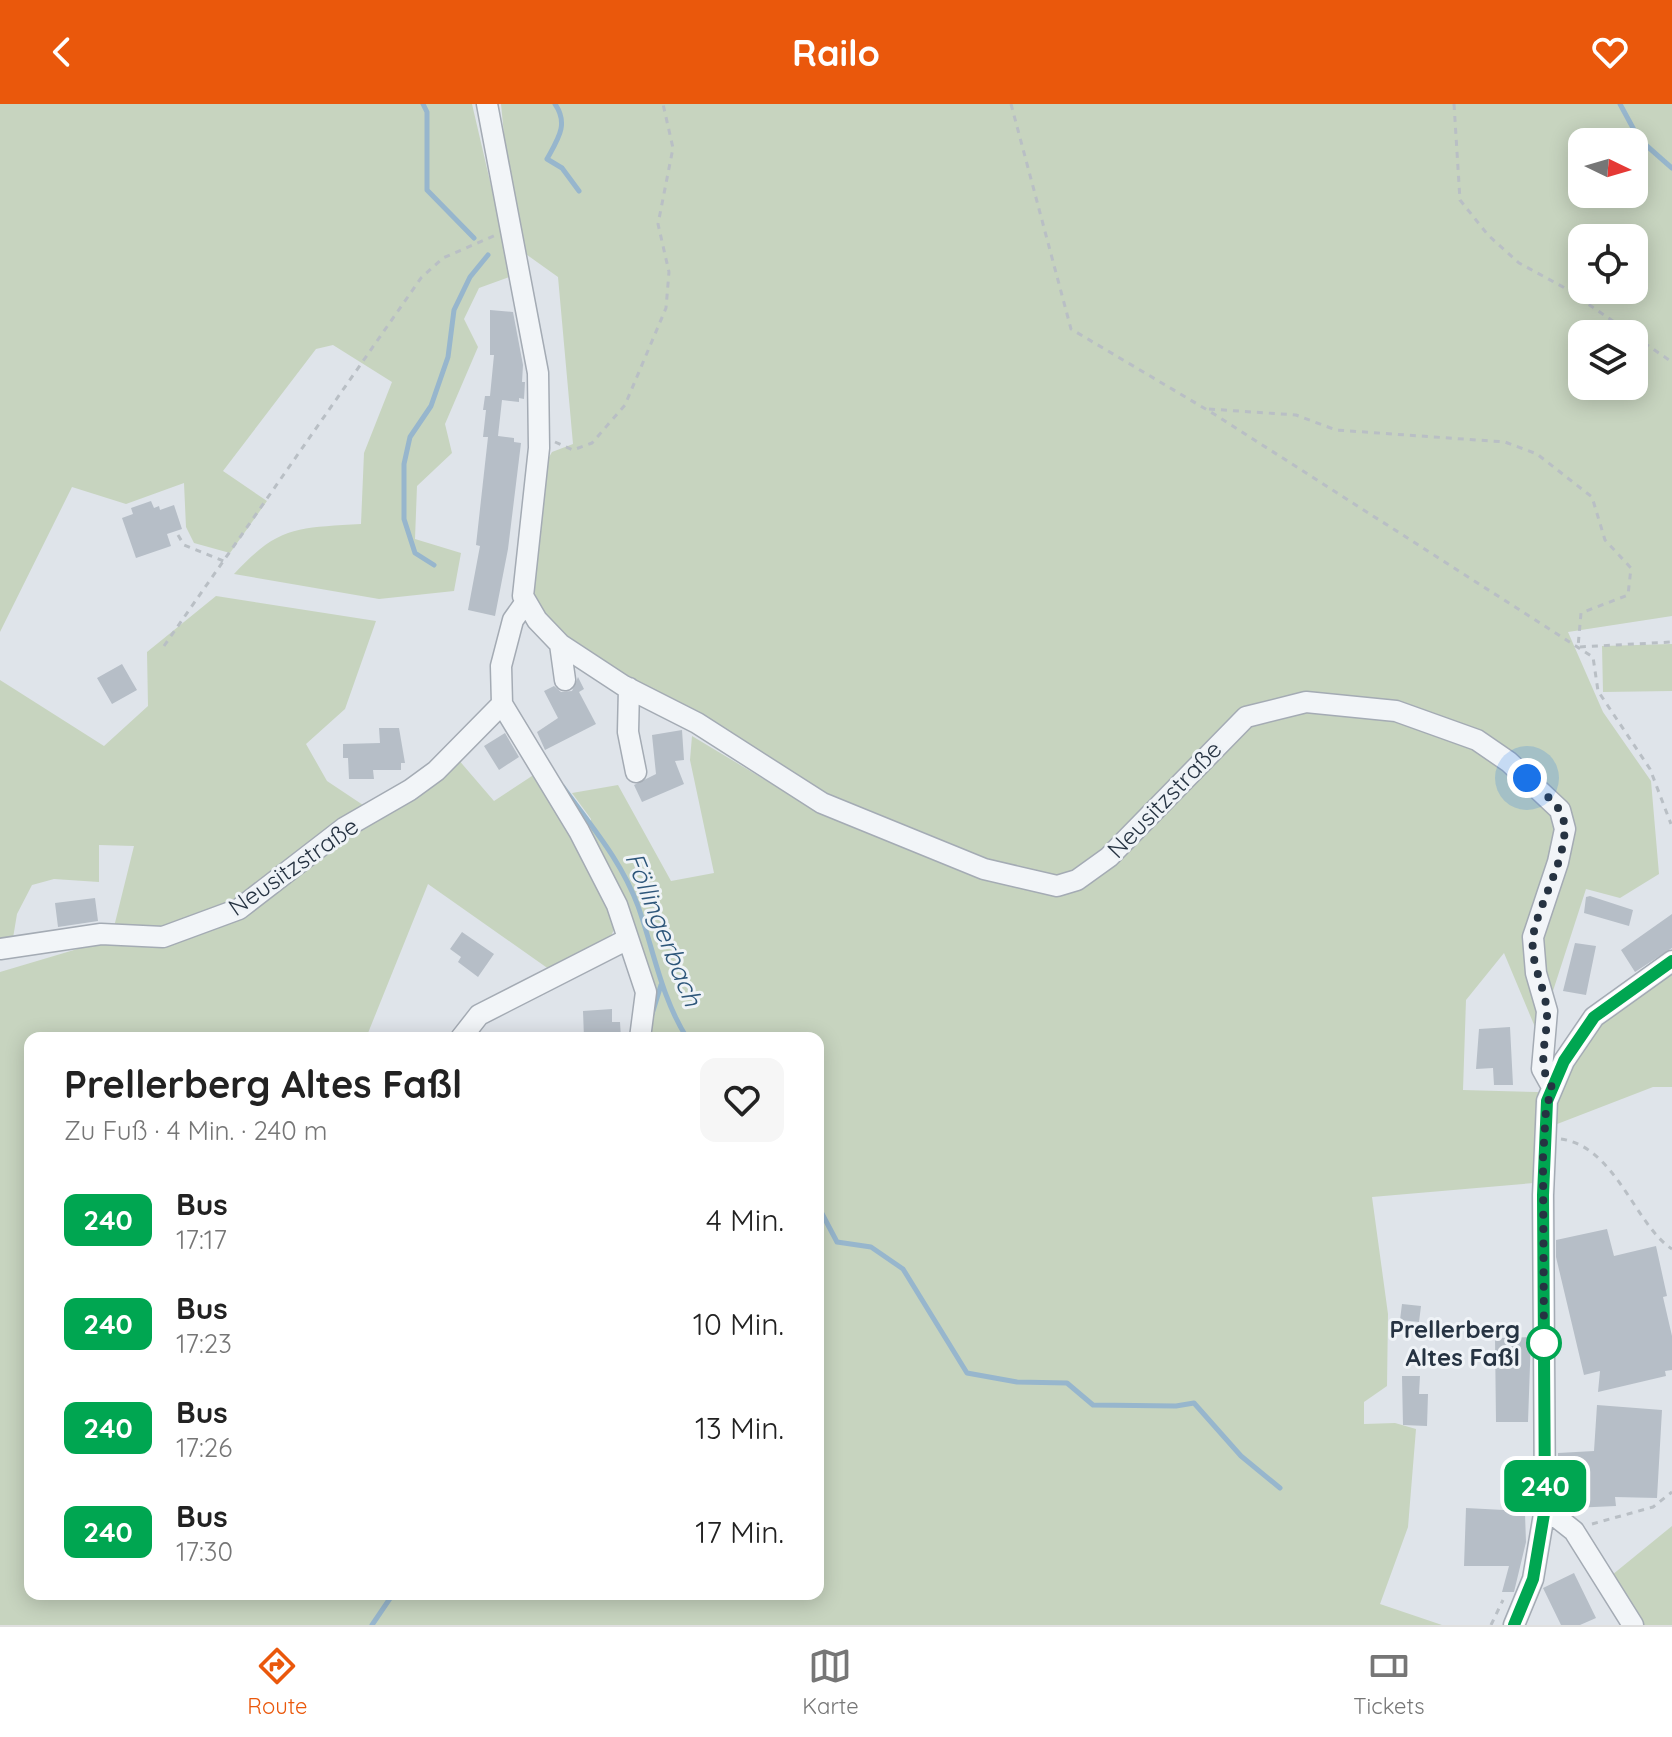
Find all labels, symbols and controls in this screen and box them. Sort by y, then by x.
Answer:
icon: back [40,30,84,74]
text: Railo [792,30,880,75]
icon: heart [1588,30,1632,74]
north arrow [1568,128,1648,208]
map controls [1568,128,1648,400]
button: locate [1568,224,1648,304]
button: layers [1568,320,1648,400]
street label: Neusitzstraße [1101,734,1227,864]
your location [1507,758,1547,798]
street label: Neusitzstraße [222,810,364,922]
water label: Föllingerbach [618,847,710,1012]
button: heart [700,1058,784,1142]
text: Prellerberg Altes Faßl [64,1060,462,1108]
text: Zu Fuß · 4 Min. · 240 m [64,1114,328,1147]
text: Bus [176,1185,228,1223]
text: 4 Min. [706,1201,784,1239]
text: 240 [83,1202,133,1237]
text: 17:17 [176,1223,227,1256]
text: Bus [176,1289,228,1327]
text: 10 Min. [693,1305,784,1343]
text: 240 [83,1306,133,1341]
place label: Prellerberg Altes Faßl [1390,1314,1520,1372]
marker: Prellerberg Altes Faßl [1527,1326,1561,1360]
text: 17:23 [176,1327,232,1360]
text: Bus [176,1393,228,1431]
text: 13 Min. [695,1409,784,1447]
text: 240 [83,1410,133,1445]
text: 17:26 [176,1431,232,1464]
line badge: 240 [1499,1460,1591,1512]
text: 240 [1520,1468,1570,1503]
text: Bus [176,1497,228,1535]
text: 17 Min. [695,1513,784,1551]
text: 240 [83,1514,133,1549]
text: 17:30 [176,1535,233,1568]
tab: Route [247,1644,308,1720]
tab: Karte [802,1644,859,1720]
tab: Tickets [1353,1644,1425,1720]

